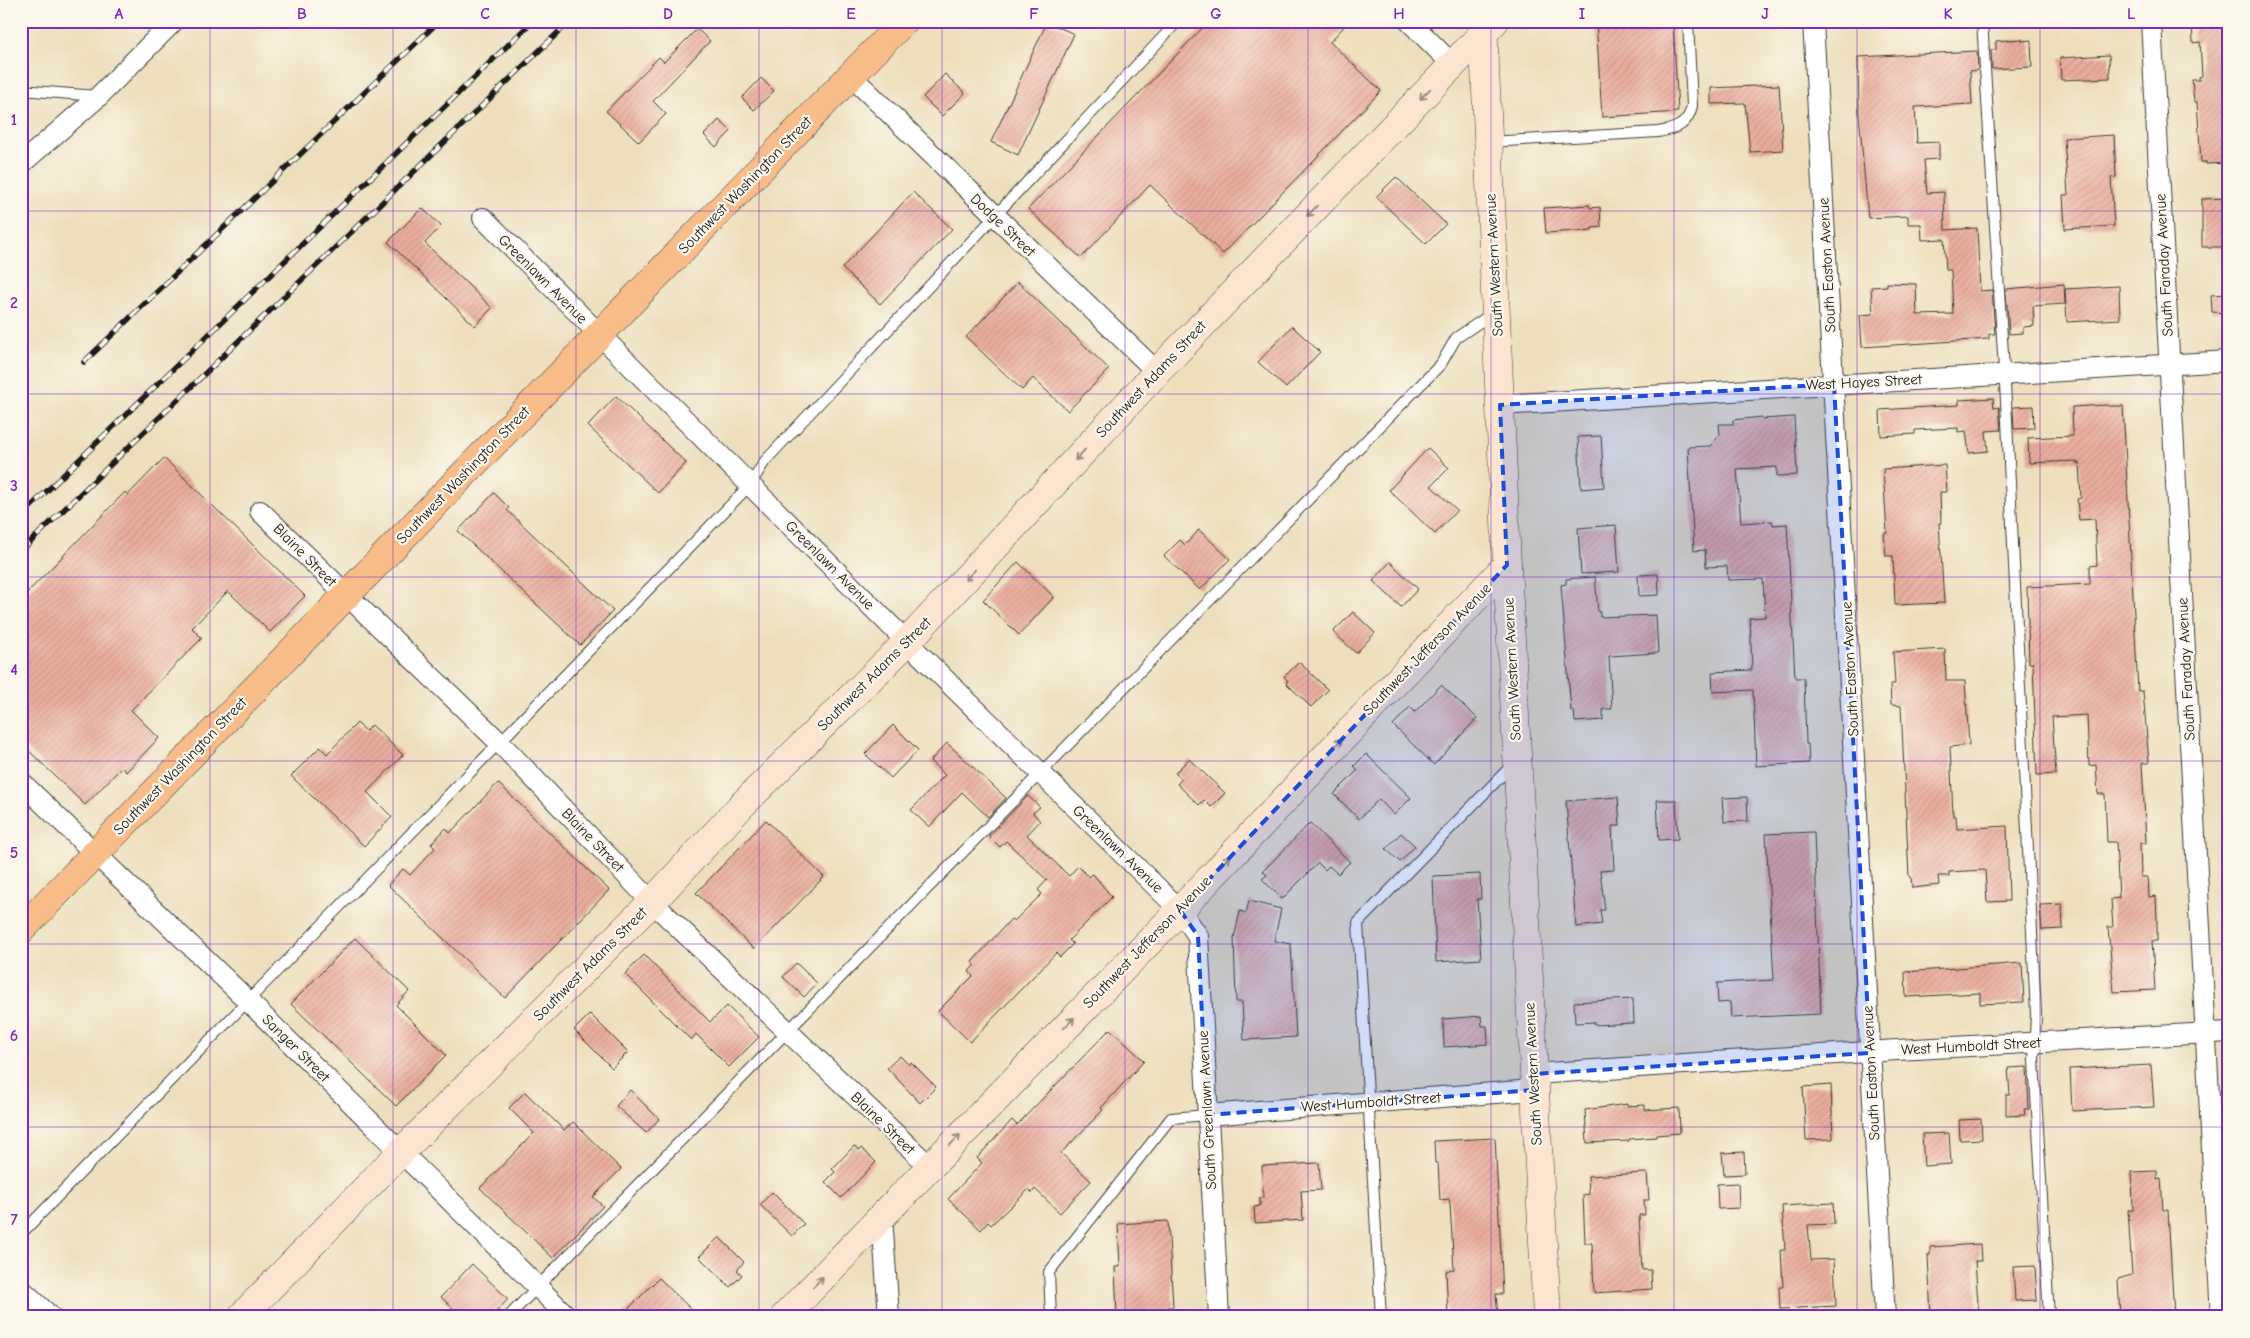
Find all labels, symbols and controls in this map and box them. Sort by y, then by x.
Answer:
text: A [115,5,124,23]
text: B [297,5,307,23]
text: C [480,5,490,23]
text: D [663,5,673,23]
text: E [846,5,856,23]
text: F [1029,5,1039,23]
text: G [1210,5,1222,23]
text: H [1393,5,1405,23]
text: I [1579,5,1585,23]
text: J [1761,5,1769,23]
text: K [1943,5,1953,23]
text: L [2127,5,2135,23]
one-way arrow [1419,87,1431,100]
text: 1 [11,111,17,129]
street label: Southwest Washington Street [675,112,816,258]
street label: Dodge Street [967,190,1040,261]
street label: South Western Avenue [1481,193,1507,337]
street label: South Faraday Avenue [2151,193,2177,337]
street label: South Easton Avenue [1814,197,1840,333]
one-way arrow [1306,204,1318,217]
street label: Greenlawn Avenue [495,231,592,328]
text: 2 [10,294,18,312]
street label: Southwest Adams Street [1092,316,1210,441]
street label: West Hayes Street [1805,370,1923,394]
street label: Southwest Washington Street [393,402,534,548]
one-way arrow [1074,449,1086,462]
text: 3 [10,477,18,495]
street label: Greenlawn Avenue [782,517,879,614]
street label: Blaine Street [270,520,341,591]
one-way arrow [964,568,975,581]
street label: Southwest Jefferson Avenue [1359,579,1495,719]
street label: South Western Avenue [1499,597,1525,741]
street label: South Faraday Avenue [2173,597,2199,741]
street label: South Easton Avenue [1837,601,1863,737]
street label: Southwest Adams Street [813,613,935,735]
text: 4 [10,661,18,679]
street label: Southwest Washington Street [110,693,251,839]
one-way arrow [1331,737,1343,750]
street label: Greenlawn Avenue [1069,801,1167,897]
street label: Blaine Street [558,804,628,876]
text: 5 [10,844,18,862]
one-way arrow [1219,855,1231,868]
street label: Southwest Jefferson Avenue [1079,872,1215,1012]
street label: Southwest Adams Street [529,903,651,1025]
street label: South Western Avenue [1520,1002,1546,1146]
street label: South Easton Avenue [1858,1005,1884,1141]
street label: Sanger Street [258,1010,334,1086]
one-way arrow [1063,1017,1075,1030]
text: 6 [10,1027,18,1045]
street label: South Greenlawn Avenue [1194,1029,1220,1190]
street label: West Humboldt Street [1901,1033,2042,1059]
street label: Blaine Street [847,1088,919,1158]
street label: West Humboldt Street [1301,1088,1442,1116]
one-way arrow [949,1133,961,1146]
text: 7 [10,1211,18,1229]
one-way arrow [812,1275,824,1288]

